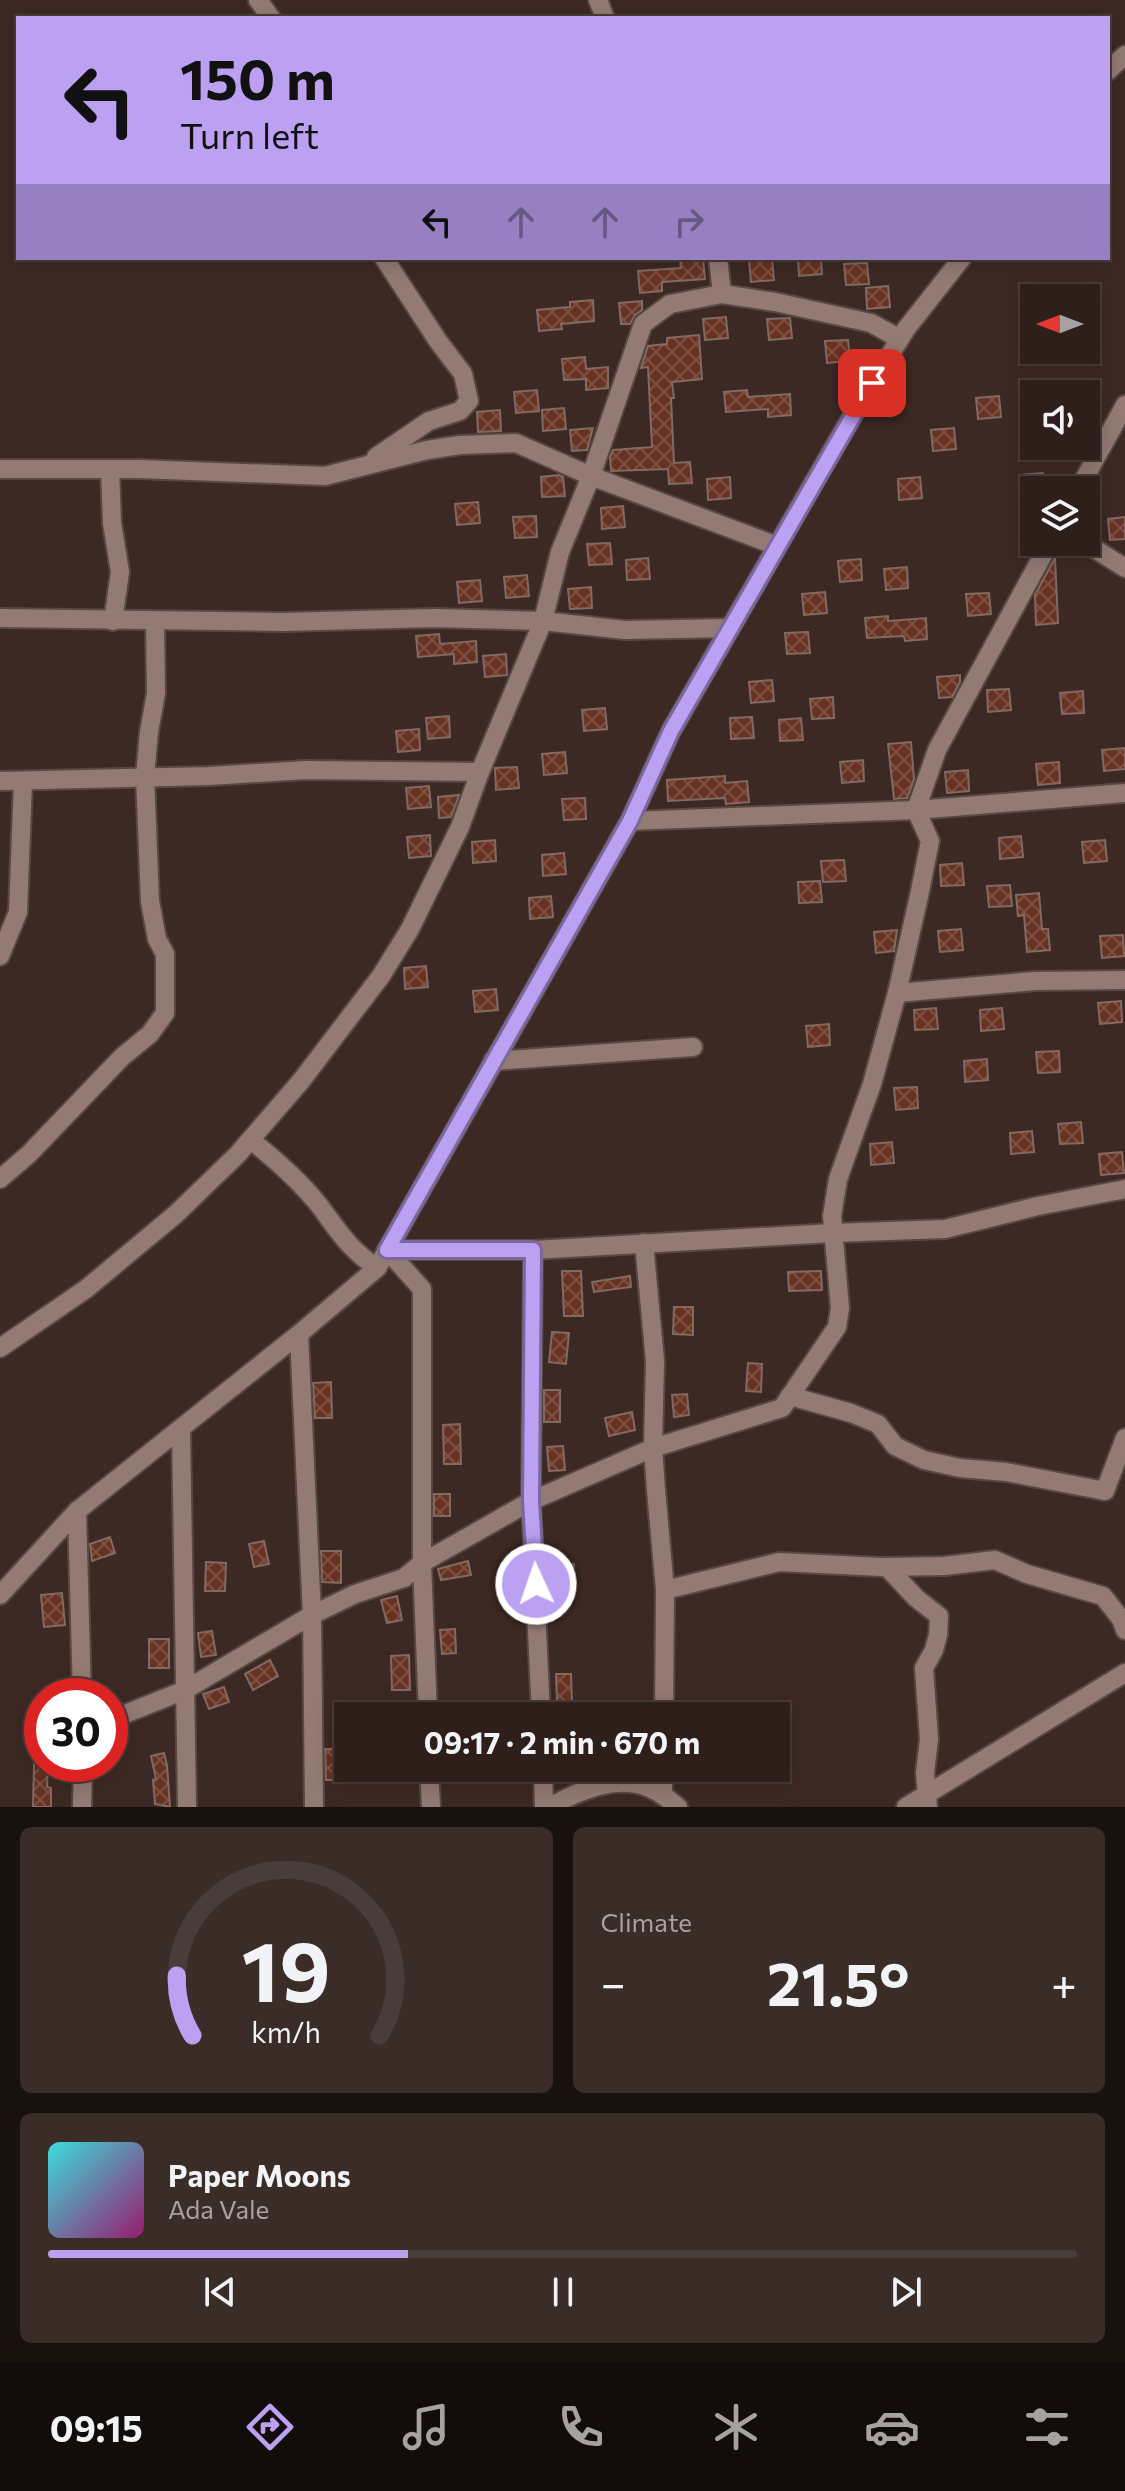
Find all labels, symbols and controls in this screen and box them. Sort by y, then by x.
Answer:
text: 150 m [180,43,335,112]
icon: left [48,48,152,152]
text: Turn left [180,112,319,156]
icon: left [415,200,459,244]
icon: ahead [499,200,543,244]
icon: ahead [583,200,627,244]
icon: right [667,200,711,244]
north arrow [1020,284,1100,364]
map controls [1020,284,1100,556]
pin [838,349,906,417]
icon: arrive [850,361,894,405]
button: sound [1020,380,1100,460]
button: layers [1020,476,1100,556]
position arrow [494,1542,578,1626]
speed limit sign: 30 [24,1678,128,1782]
text: 09:17 · 2 min · 670 m [424,1723,700,1760]
text: Climate [601,1906,692,1937]
text: 19 [242,1917,331,2019]
text: 21.5° [767,1945,910,2018]
text: − [601,1955,626,2009]
text: + [1051,1955,1077,2009]
text: km/h [251,2014,321,2049]
text: Paper Moons [168,2156,351,2193]
text: Ada Vale [168,2193,269,2224]
icon: previous [198,2270,242,2314]
icon: pause [541,2270,585,2314]
icon: next [884,2270,928,2314]
icon: directions [242,2399,298,2455]
icon: music [398,2399,454,2455]
icon: phone [553,2399,609,2455]
icon: climate [708,2399,764,2455]
icon: car [864,2399,920,2455]
icon: filters [1019,2399,1075,2455]
text: 09:15 [50,2405,143,2449]

